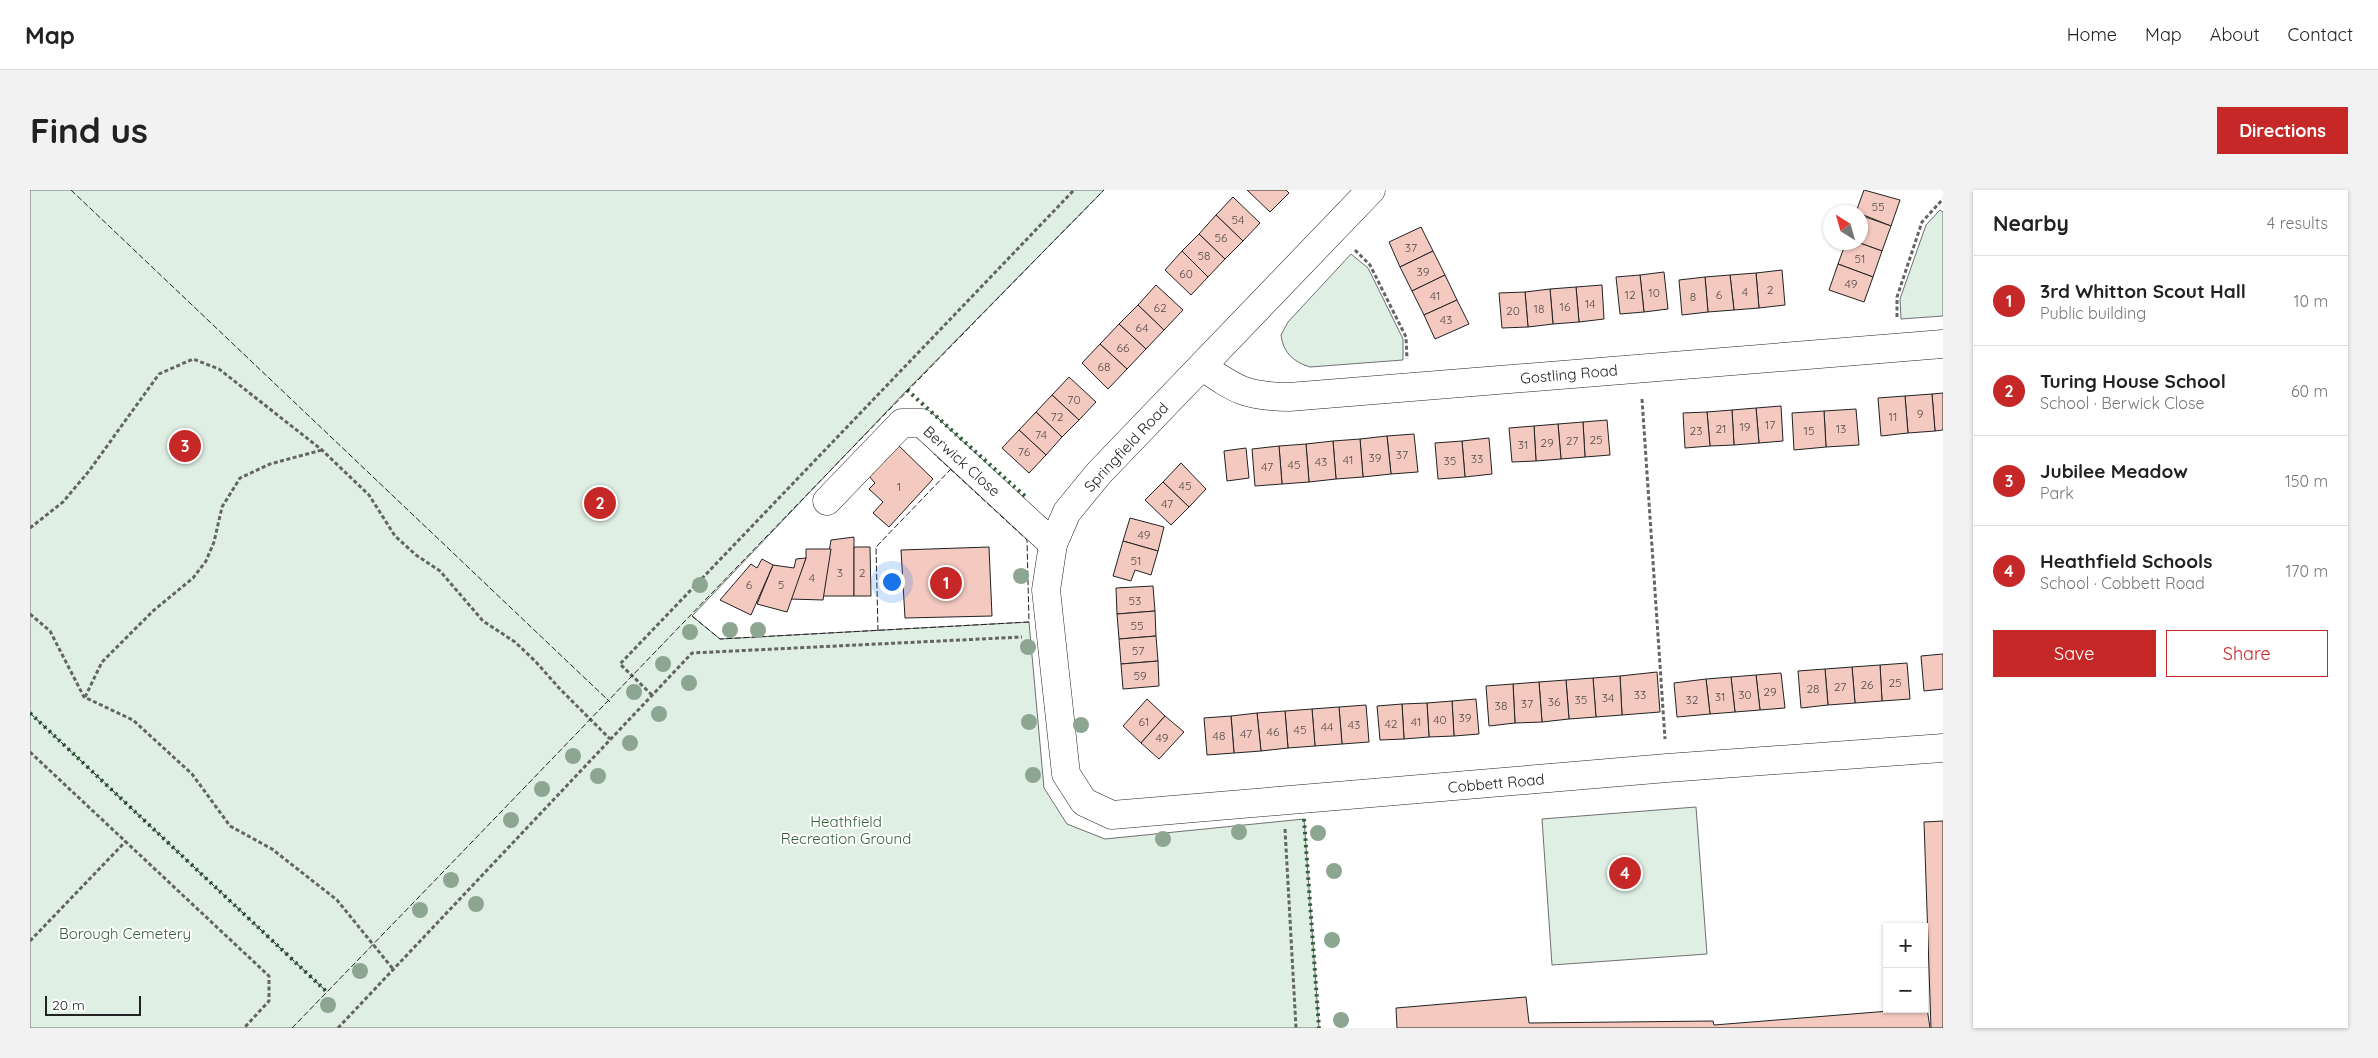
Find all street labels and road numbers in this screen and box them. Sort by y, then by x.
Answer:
street label: Gostling Road [1520,360,1618,388]
street label: Springfield Road [1080,398,1172,496]
street label: Berwick Close [920,422,1004,500]
street label: Cobbett Road [1447,769,1545,797]

